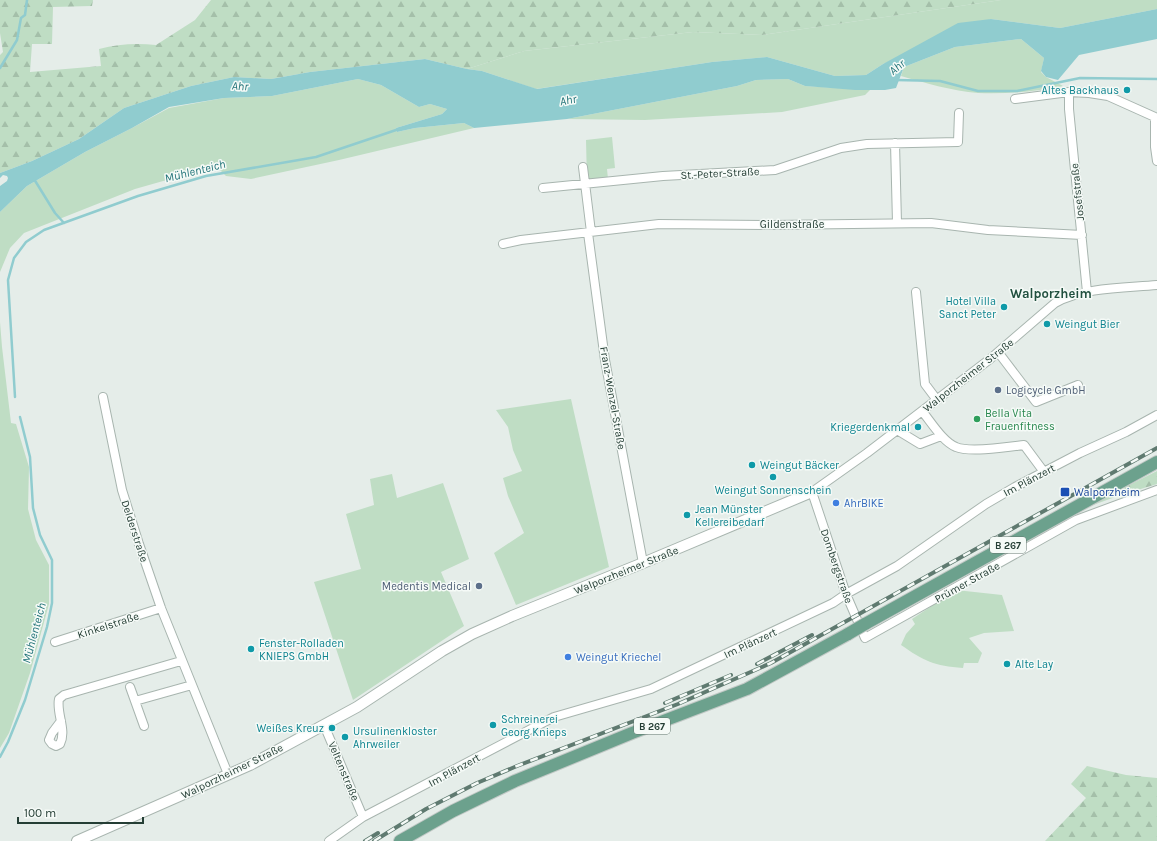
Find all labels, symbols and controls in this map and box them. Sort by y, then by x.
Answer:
water label: Ahr [886,56,909,78]
water label: Ahr [231,79,250,93]
place label: Altes Backhaus [1042,84,1119,97]
marker: Altes Backhaus [1122,85,1132,95]
water label: Ahr [558,91,578,108]
water label: Mühlenteich [163,157,227,185]
street label: Josefstraße [1068,162,1087,221]
street label: St.-Peter-Straße [680,165,760,182]
street label: Gildenstraße [760,218,825,231]
district label: Walporzheim [1010,286,1092,301]
place label: Hotel Villa Sanct Peter [939,295,996,321]
marker: Hotel Villa Sanct Peter [999,302,1009,312]
place label: Weingut Bier [1055,318,1119,331]
marker: Weingut Bier [1042,319,1052,329]
street label: Walporzheimer Straße [920,336,1017,415]
street label: Franz-Wenzel-Straße [597,346,628,451]
place label: Logicycle GmbH [1006,384,1086,397]
marker: Logicycle GmbH [993,385,1003,395]
place label: Bella Vita Frauenfitness [985,407,1055,433]
marker: Bella Vita Frauenfitness [972,414,982,424]
place label: Kriegerdenkmal [830,421,910,434]
marker: Kriegerdenkmal [913,422,923,432]
place label: Weingut Bäcker [760,459,839,472]
marker: Weingut Bäcker [747,460,757,470]
street label: Im Plänzert [1001,461,1057,500]
marker: Weingut Sonnenschein [768,472,778,482]
place label: Weingut Sonnenschein [715,484,831,497]
marker: Walporzheim [1059,486,1071,498]
place label: Walporzheim [1074,486,1140,499]
place label: AhrBIKE [844,497,884,510]
street label: Delderstraße [118,498,151,564]
marker: AhrBIKE [831,498,841,508]
place label: Jean Münster Kellereibedarf [695,503,765,529]
marker: Jean Münster Kellereibedarf [682,510,692,520]
street label: Dombergstraße [818,527,855,606]
road number: B 267 [990,537,1026,553]
street label: Walporzheimer Straße [572,543,681,597]
street label: Prümer Straße [932,559,1002,606]
place label: Medentis Medical [382,580,471,593]
marker: Medentis Medical [474,581,484,591]
water label: Mühlenteich [19,601,49,665]
street label: Kinkelstraße [76,609,141,642]
street label: Im Plänzert [722,626,779,661]
place label: Fenster-Rolladen KNIEPS GmbH [259,637,344,663]
marker: Fenster-Rolladen KNIEPS GmbH [246,644,256,654]
place label: Weingut Kriechel [576,651,661,664]
marker: Weingut Kriechel [563,652,573,662]
place label: Alte Lay [1015,658,1053,671]
marker: Alte Lay [1002,659,1012,669]
place label: Schreinerei Georg Knieps [501,713,567,739]
road number: B 267 [634,718,670,734]
marker: Schreinerei Georg Knieps [488,720,498,730]
place label: Weißes Kreuz [257,722,324,735]
marker: Weißes Kreuz [327,723,337,733]
place label: Ursulinenkloster Ahrweiler [353,725,437,751]
marker: Ursulinenkloster Ahrweiler [340,732,350,742]
street label: Veltenstraße [325,740,362,803]
street label: Walporzheimer Straße [179,741,286,802]
street label: Im Plänzert [426,751,482,790]
scale bar [18,799,143,825]
text: 100 m [24,806,56,820]

